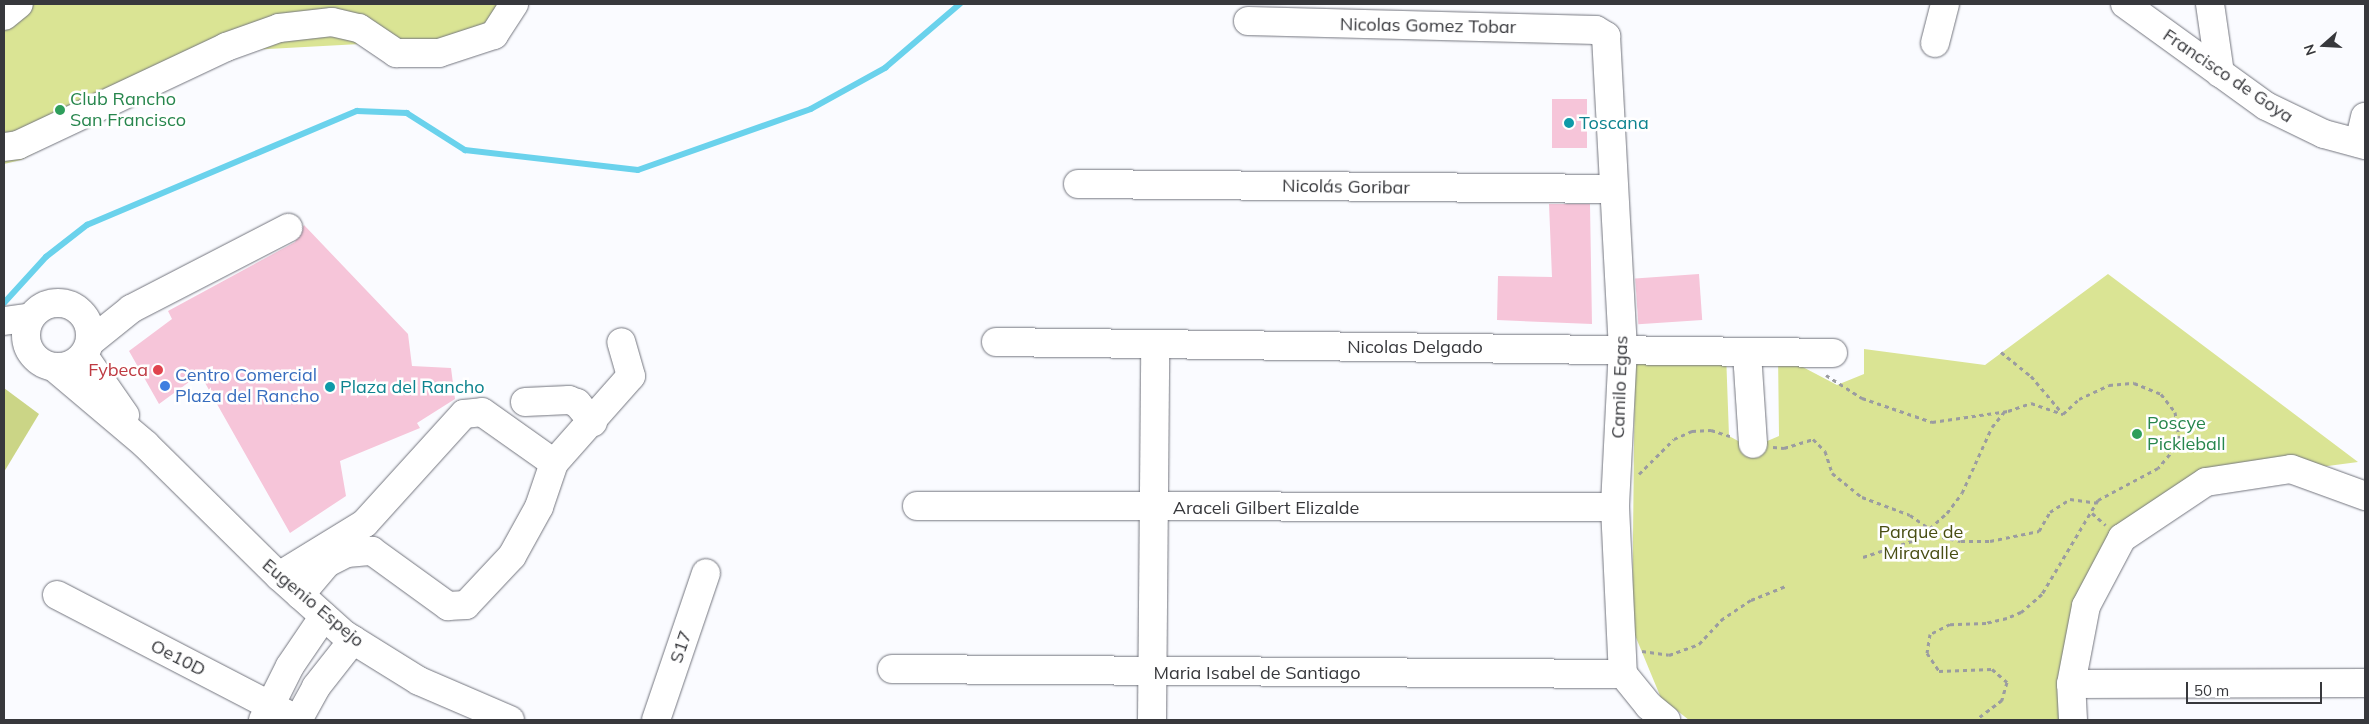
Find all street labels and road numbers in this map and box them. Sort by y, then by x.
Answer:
street label: Nicolas Gomez Tobar [1340,14,1516,38]
street label: Francisco de Goya [2159,24,2297,128]
street label: Nicolás Goribar [1282,175,1410,199]
street label: Camilo Egas [1607,335,1633,439]
street label: Nicolas Delgado [1347,336,1483,358]
street label: Araceli Gilbert Elizalde [1173,497,1359,519]
street label: Eugenio Espejo [258,554,368,652]
street label: S17 [665,628,697,666]
street label: Oe10D [147,635,209,681]
street label: Maria Isabel de Santiago [1154,662,1360,684]

